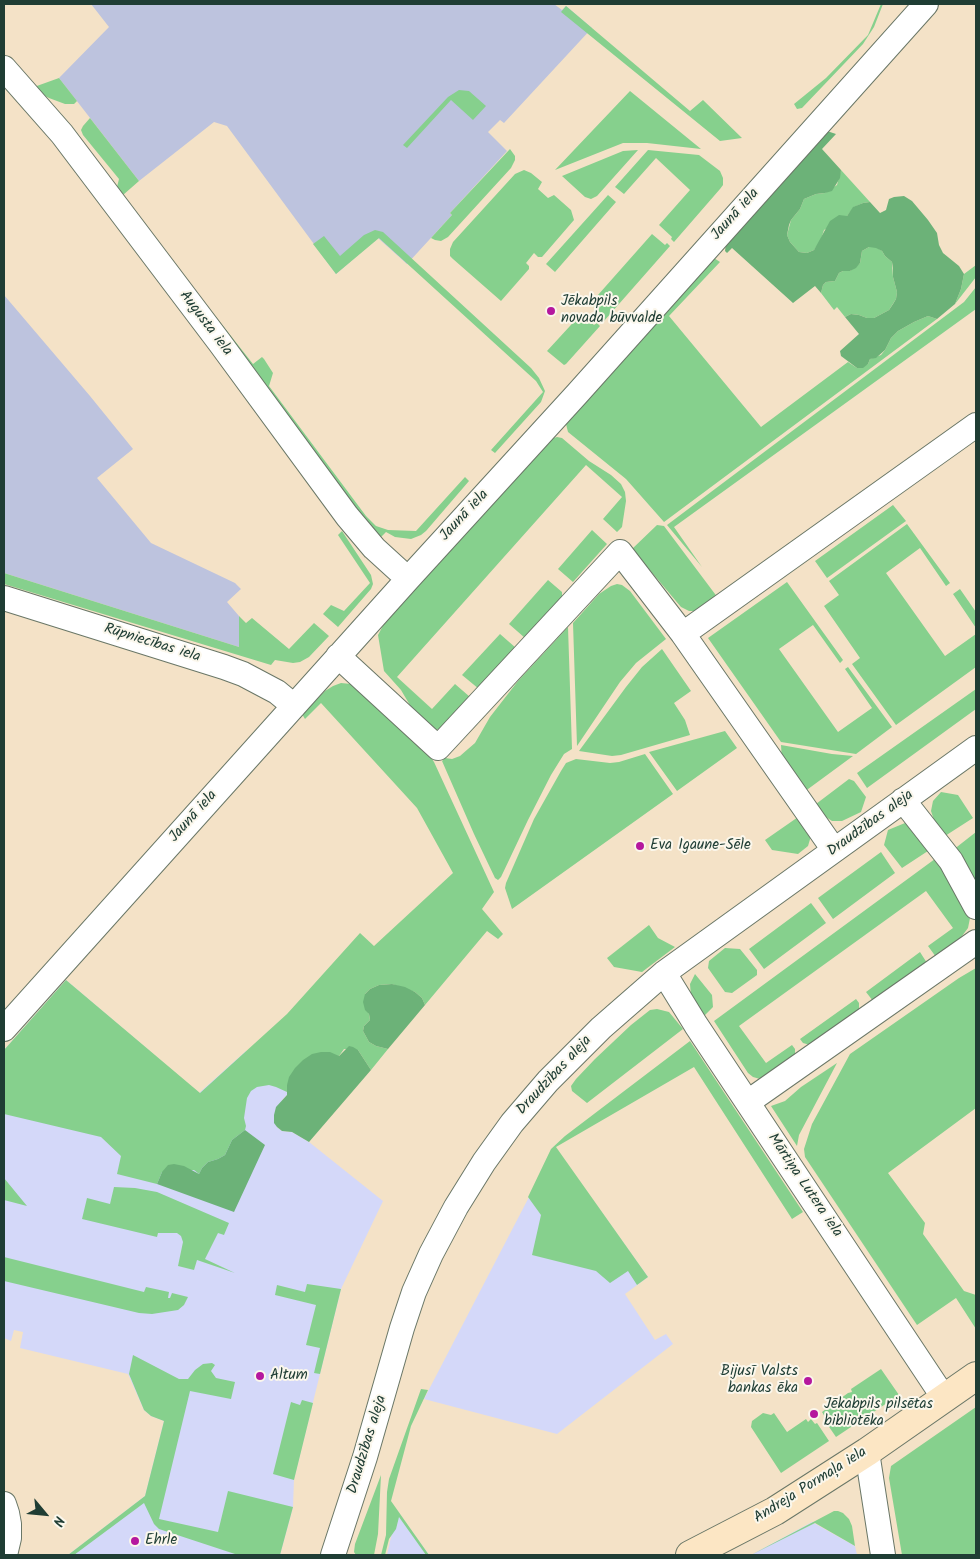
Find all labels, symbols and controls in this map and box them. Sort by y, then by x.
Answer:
street label: Jaunā iela [708,185,764,245]
street label: Augusta iela [175,288,235,360]
place label: Jēkabpils novada būvvalde [561,293,662,328]
marker: Jēkabpils novada būvvalde [545,305,557,317]
street label: Jaunā iela [437,487,493,545]
street label: Rūpniecības iela [102,621,202,667]
street label: Jaunā iela [166,787,222,847]
street label: Draudzības aleja [824,787,918,861]
place label: Eva Igaune-Sēle [650,837,751,855]
marker: Eva Igaune-Sēle [634,840,646,852]
street label: Draudzības aleja [514,1033,596,1119]
street label: Mārtiņa Lutera iela [763,1131,845,1241]
place label: Bijusī Valsts bankas ēka [721,1363,798,1398]
place label: Altum [270,1367,308,1385]
marker: Altum [254,1370,266,1382]
marker: Bijusī Valsts bankas ēka [802,1375,814,1387]
street label: Draudzības aleja [344,1394,392,1496]
place label: Jēkabpils pilsētas bibliotēka [824,1396,933,1431]
marker: Jēkabpils pilsētas bibliotēka [808,1408,820,1420]
street label: Andreja Pormaļa iela [751,1444,871,1528]
north arrow [20,1489,70,1539]
text: N [46,1512,70,1530]
place label: Ehrle [145,1532,177,1550]
marker: Ehrle [129,1535,141,1547]

